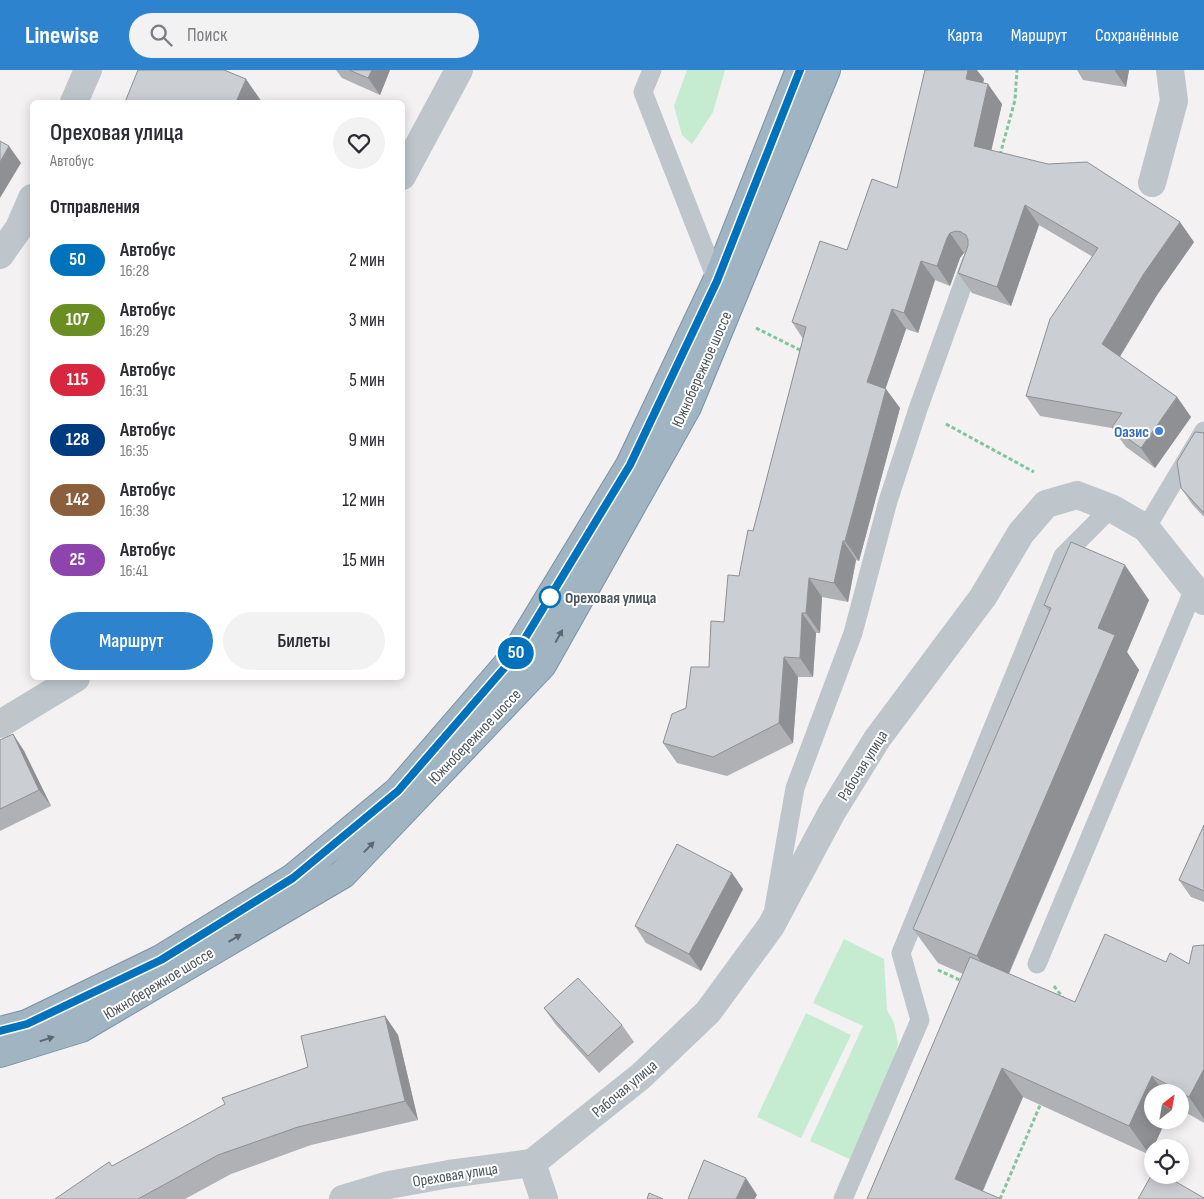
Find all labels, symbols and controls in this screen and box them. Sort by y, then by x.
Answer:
search box [129,13,479,58]
text: Linewise [25,21,99,50]
icon: search [147,21,175,49]
text: Поиск [187,24,227,47]
text: Карта [947,25,983,46]
text: Маршрут [1011,25,1067,46]
text: Сохранённые [1095,25,1179,46]
button: heart [333,117,385,169]
text: Ореховая улица [50,118,184,147]
text: Автобус [50,152,94,171]
text: Отправления [50,196,140,219]
text: Автобус [120,239,176,262]
text: 50 [69,249,86,270]
text: 2 мин [349,249,385,272]
text: 16:28 [120,262,149,281]
text: Автобус [120,299,176,322]
text: 107 [66,309,89,330]
text: 3 мин [349,309,385,332]
street label: Южнобережное шоссе [668,309,737,431]
text: 16:29 [120,322,149,341]
text: Автобус [120,359,176,382]
text: 115 [66,369,89,390]
text: 5 мин [349,369,385,392]
text: 16:31 [120,382,148,401]
text: Автобус [120,419,176,442]
place label: Оазис [1114,423,1149,442]
marker: Оазис [1153,425,1165,437]
text: 128 [66,429,89,450]
text: 9 мин [348,429,385,452]
text: 16:35 [120,442,149,461]
text: Автобус [120,479,176,502]
text: 142 [66,489,89,510]
text: 12 мин [342,489,385,512]
text: 16:38 [120,502,149,521]
text: Автобус [120,539,176,562]
text: 25 [70,549,85,570]
text: 15 мин [343,549,385,572]
text: 16:41 [120,562,148,581]
marker: Ореховая улица [539,586,561,608]
place label: Ореховая улица [565,589,656,608]
button: Маршрут [50,612,213,670]
button: Билеты [223,612,385,670]
one-way arrow [554,629,563,642]
line badge: 50 [494,637,538,669]
text: 50 [508,642,524,663]
street label: Южнобережное шоссе [425,685,525,789]
street label: Рабочая улица [834,727,892,804]
one-way arrow [363,841,375,853]
one-way arrow [229,933,242,942]
street label: Южнобережное шоссе [100,944,217,1025]
one-way arrow [39,1035,54,1042]
street label: Рабочая улица [589,1056,661,1122]
north arrow [1144,1084,1189,1129]
map controls [1144,1084,1189,1184]
button: locate [1144,1139,1189,1184]
street label: Ореховая улица [411,1159,499,1192]

